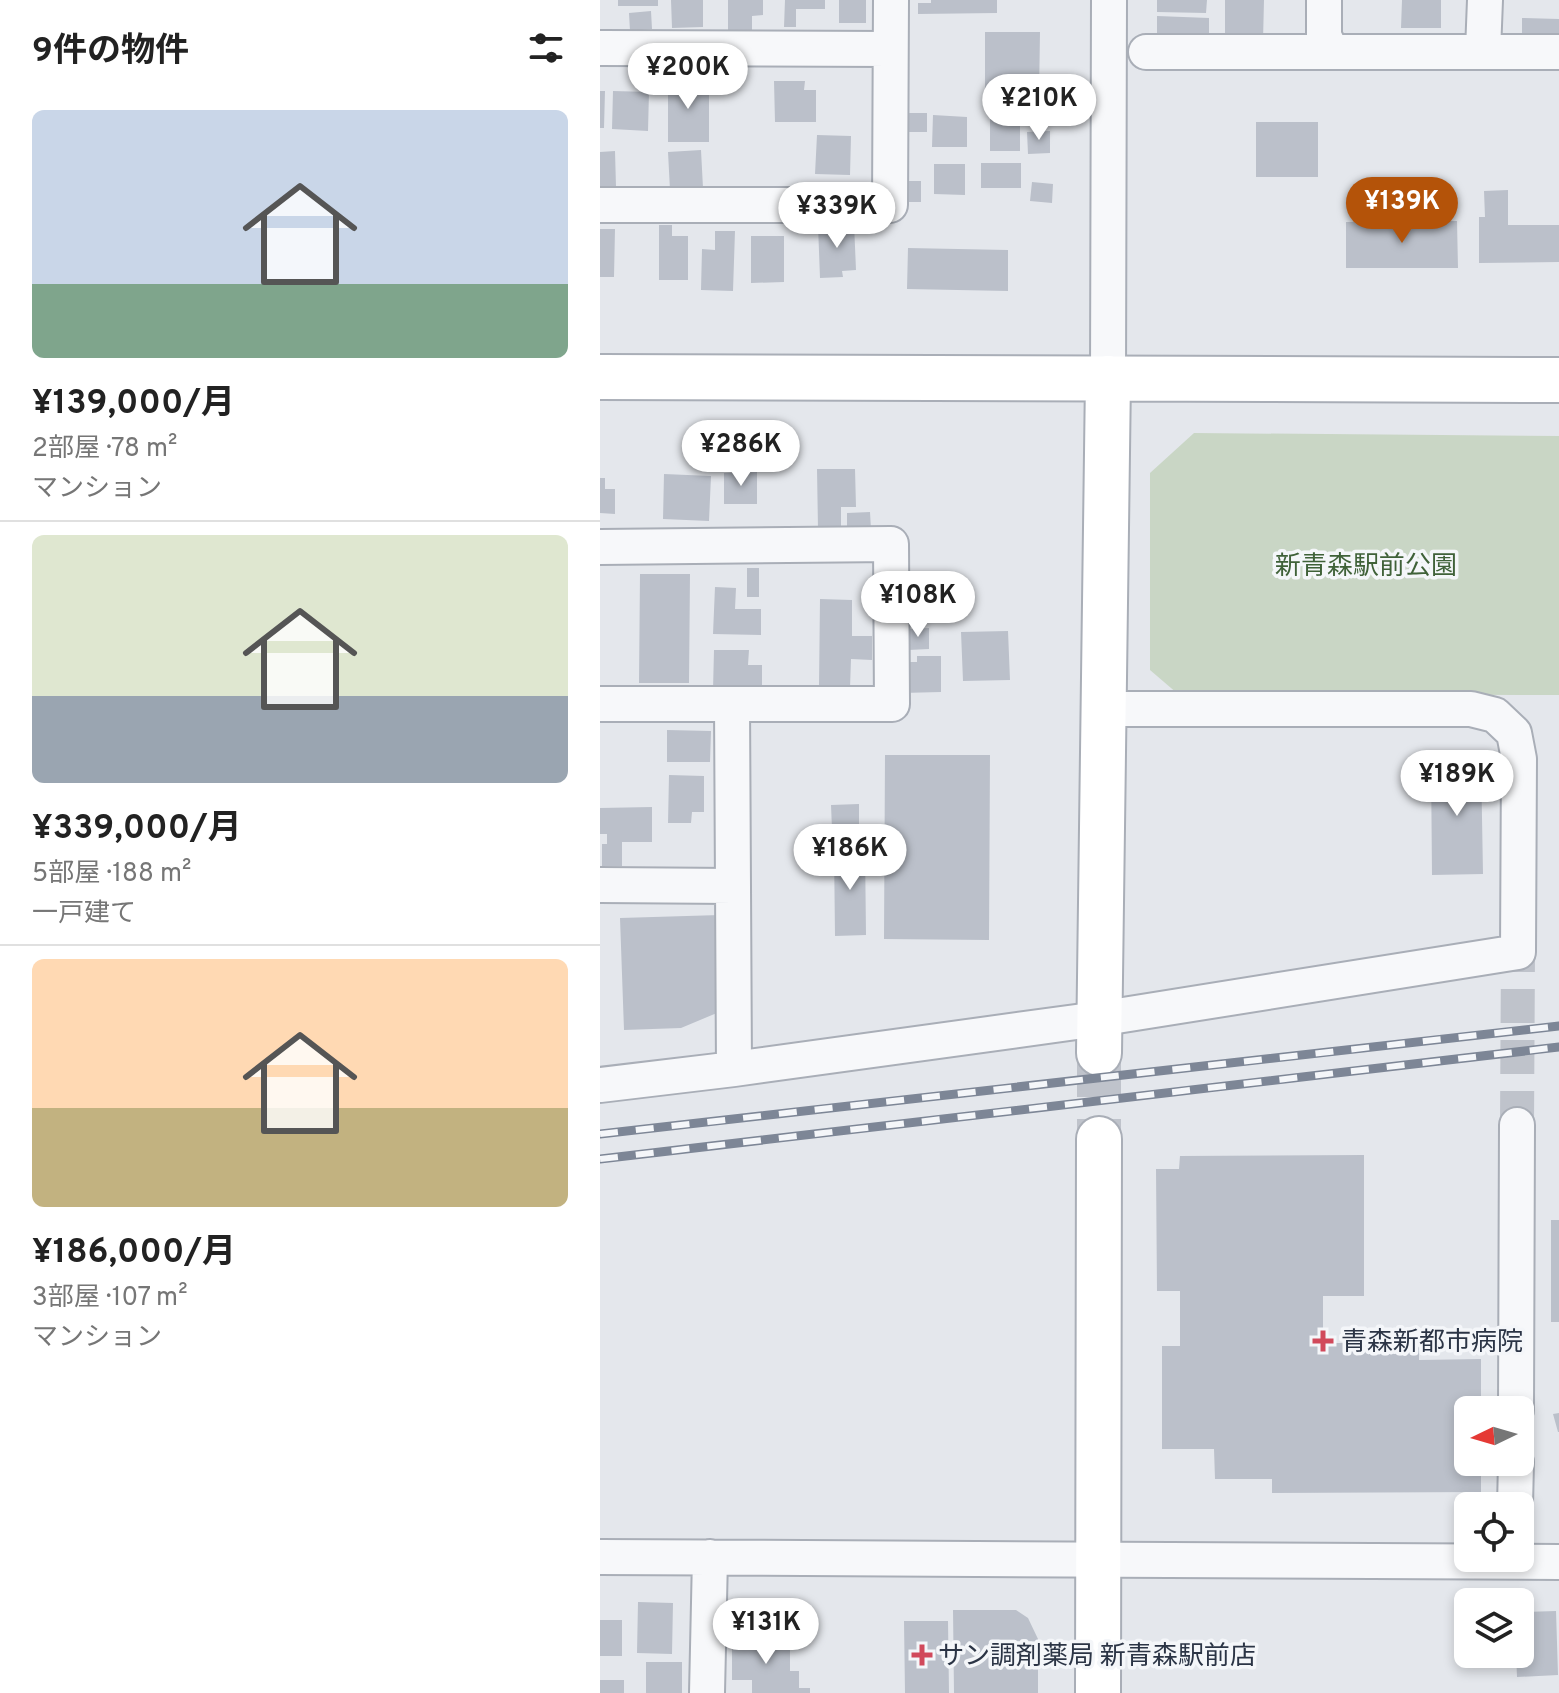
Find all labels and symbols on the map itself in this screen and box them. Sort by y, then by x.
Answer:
pin: ¥200K [632,43,744,111]
pin: ¥210K [983,74,1095,142]
pin: ¥139K [1346,177,1458,245]
pin: ¥339K [781,182,893,250]
pin: ¥286K [685,420,797,488]
park label: 新青森駅前公園 [1275,551,1457,584]
pin: ¥108K [862,571,974,639]
pin: ¥189K [1401,750,1513,818]
pin: ¥186K [794,824,906,892]
place label: 青森新都市病院 [1341,1327,1523,1360]
marker: 青森新都市病院 [1312,1330,1334,1352]
north arrow [1454,1396,1534,1476]
pin: ¥131K [710,1598,822,1666]
place label: サン調剤薬局 新青森駅前店 [938,1641,1256,1674]
marker: サン調剤薬局 新青森駅前店 [913,1646,931,1664]

